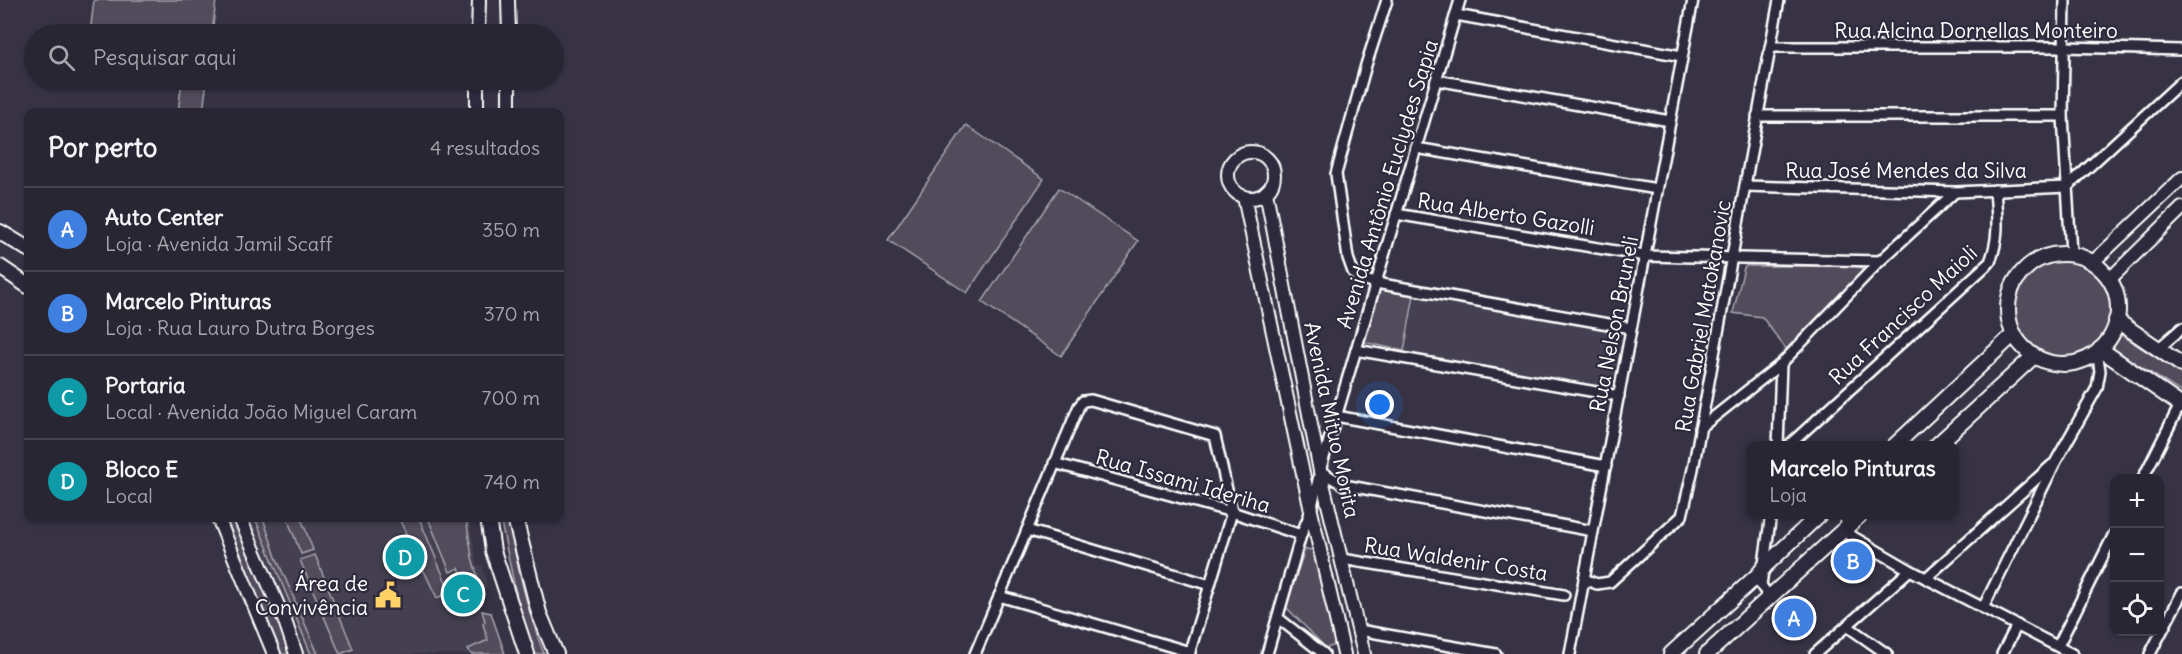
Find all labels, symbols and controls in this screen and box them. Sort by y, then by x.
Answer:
street label: Rua Alcina Dornellas Monteiro [1834,17,2118,44]
search box [24,24,564,90]
street label: Avenida Antônio Euclydes Sapia [1330,36,1444,332]
icon: search [45,41,78,74]
text: Pesquisar aqui [93,43,236,71]
text: Por perto [48,131,157,164]
text: 4 resultados [430,135,540,160]
street label: Rua José Mendes da Silva [1785,157,2027,184]
street label: Rua Alberto Gazolli [1416,187,1596,241]
street label: Rua Gabriel Matokanovic [1669,198,1737,434]
text: Auto Center [105,203,223,231]
text: A [61,217,74,242]
text: 350 m [482,217,540,242]
text: Loja · Avenida Jamil Scaff [105,231,332,256]
street label: Rua Nelson Bruneli [1584,234,1644,414]
street label: Rua Francisco Maioli [1823,239,1983,391]
text: Marcelo Pinturas [105,287,271,315]
text: B [61,301,74,326]
text: 370 m [483,301,540,326]
text: Loja · Rua Lauro Dutra Borges [105,315,375,340]
street label: Avenida Mituo Morita [1298,319,1366,521]
text: Portaria [105,371,186,399]
text: C [61,385,74,410]
text: 700 m [482,385,540,410]
your location [1365,390,1394,419]
text: Local · Avenida João Miguel Caram [105,399,417,424]
popup [1746,441,1959,519]
street label: Rua Issami Ideriha [1093,443,1273,519]
text: Marcelo Pinturas [1769,454,1936,482]
text: Bloco E [105,455,178,483]
text: D [60,469,75,494]
text: 740 m [484,469,540,494]
map controls [2110,474,2164,636]
button: + [2110,474,2164,528]
text: Loja [1769,482,1807,507]
text: Local [105,483,153,508]
button: − [2110,528,2164,582]
street label: Rua Waldenir Costa [1362,531,1550,587]
pin: D [386,534,424,580]
pin: B [1834,538,1872,584]
place label: Área de Convivência [255,570,368,621]
pin: C [444,572,482,616]
public building icon: Área de Convivência [373,580,403,610]
button: locate [2110,582,2164,636]
pin: A [1774,596,1814,640]

